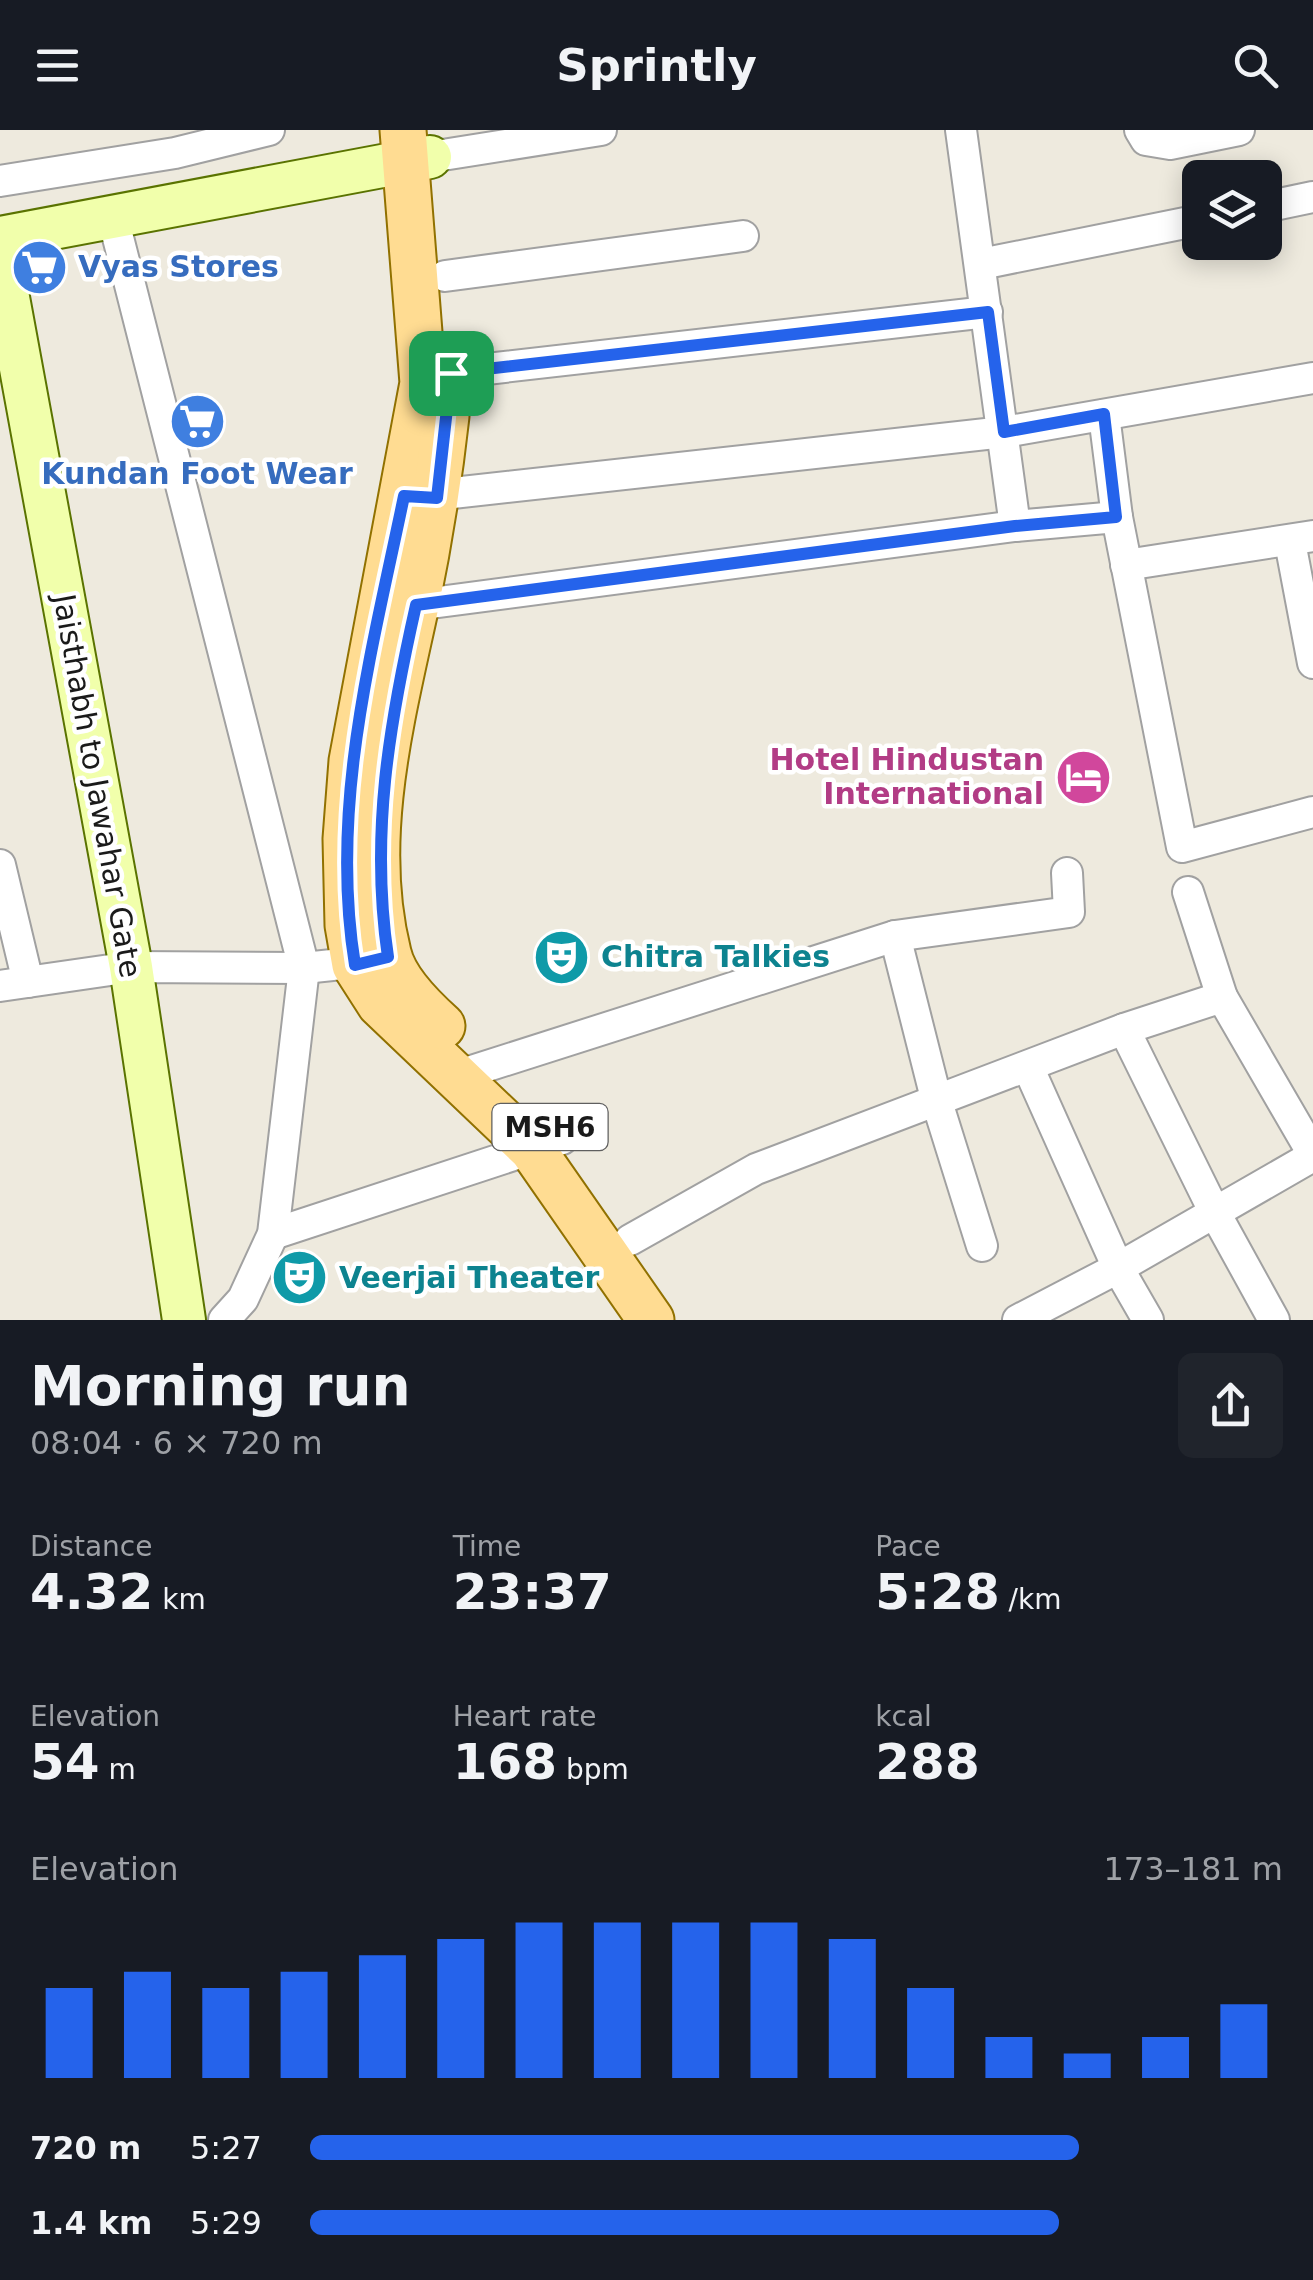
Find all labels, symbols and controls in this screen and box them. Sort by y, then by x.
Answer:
icon: menu [30,38,85,93]
icon: search [1228,38,1283,93]
text: Sprintly [556,39,757,92]
map controls [1182,160,1282,260]
button: layers [1182,160,1282,260]
supermarket icon: Vyas Stores [9,237,69,297]
place label: Vyas Stores [78,249,279,284]
pin [409,331,494,416]
icon: arrive [424,346,479,401]
supermarket icon: Kundan Foot Wear [167,391,227,451]
place label: Kundan Foot Wear [41,456,353,491]
street label: Jaisthabh to Jawahar Gate [46,589,148,980]
place label: Hotel Hindustan International [769,742,1044,811]
hotel icon: Hotel Hindustan International [1053,747,1113,807]
theatre icon: Chitra Talkies [532,927,592,987]
place label: Chitra Talkies [601,939,830,974]
road number: MSH6 [492,1104,608,1150]
theatre icon: Veerjai Theater [270,1248,330,1308]
place label: Veerjai Theater [339,1260,599,1295]
button: share [1178,1353,1283,1458]
text: Morning run [30,1354,411,1418]
text: 08:04 · 6 × 720 m [30,1424,323,1462]
text: Distance [30,1530,152,1563]
text: Time [453,1530,521,1563]
text: Pace [875,1530,941,1563]
text: 4.32 [30,1563,153,1621]
text: 23:37 [453,1563,612,1621]
text: 5:28 [875,1563,1000,1621]
text: km [153,1583,206,1616]
text: /km [1000,1583,1062,1616]
text: Elevation [30,1700,160,1733]
text: Heart rate [453,1700,596,1733]
text: kcal [875,1700,932,1733]
text: 54 [30,1733,100,1791]
text: 168 [453,1733,557,1791]
text: 288 [875,1733,980,1791]
text: m [100,1753,136,1786]
text: bpm [557,1753,629,1786]
text: Elevation [30,1850,179,1888]
text: 173–181 m [1104,1850,1283,1888]
text: 720 m [30,2129,141,2167]
text: 5:27 [190,2129,262,2167]
text: 1.4 km [30,2204,152,2242]
text: 5:29 [190,2204,262,2242]

